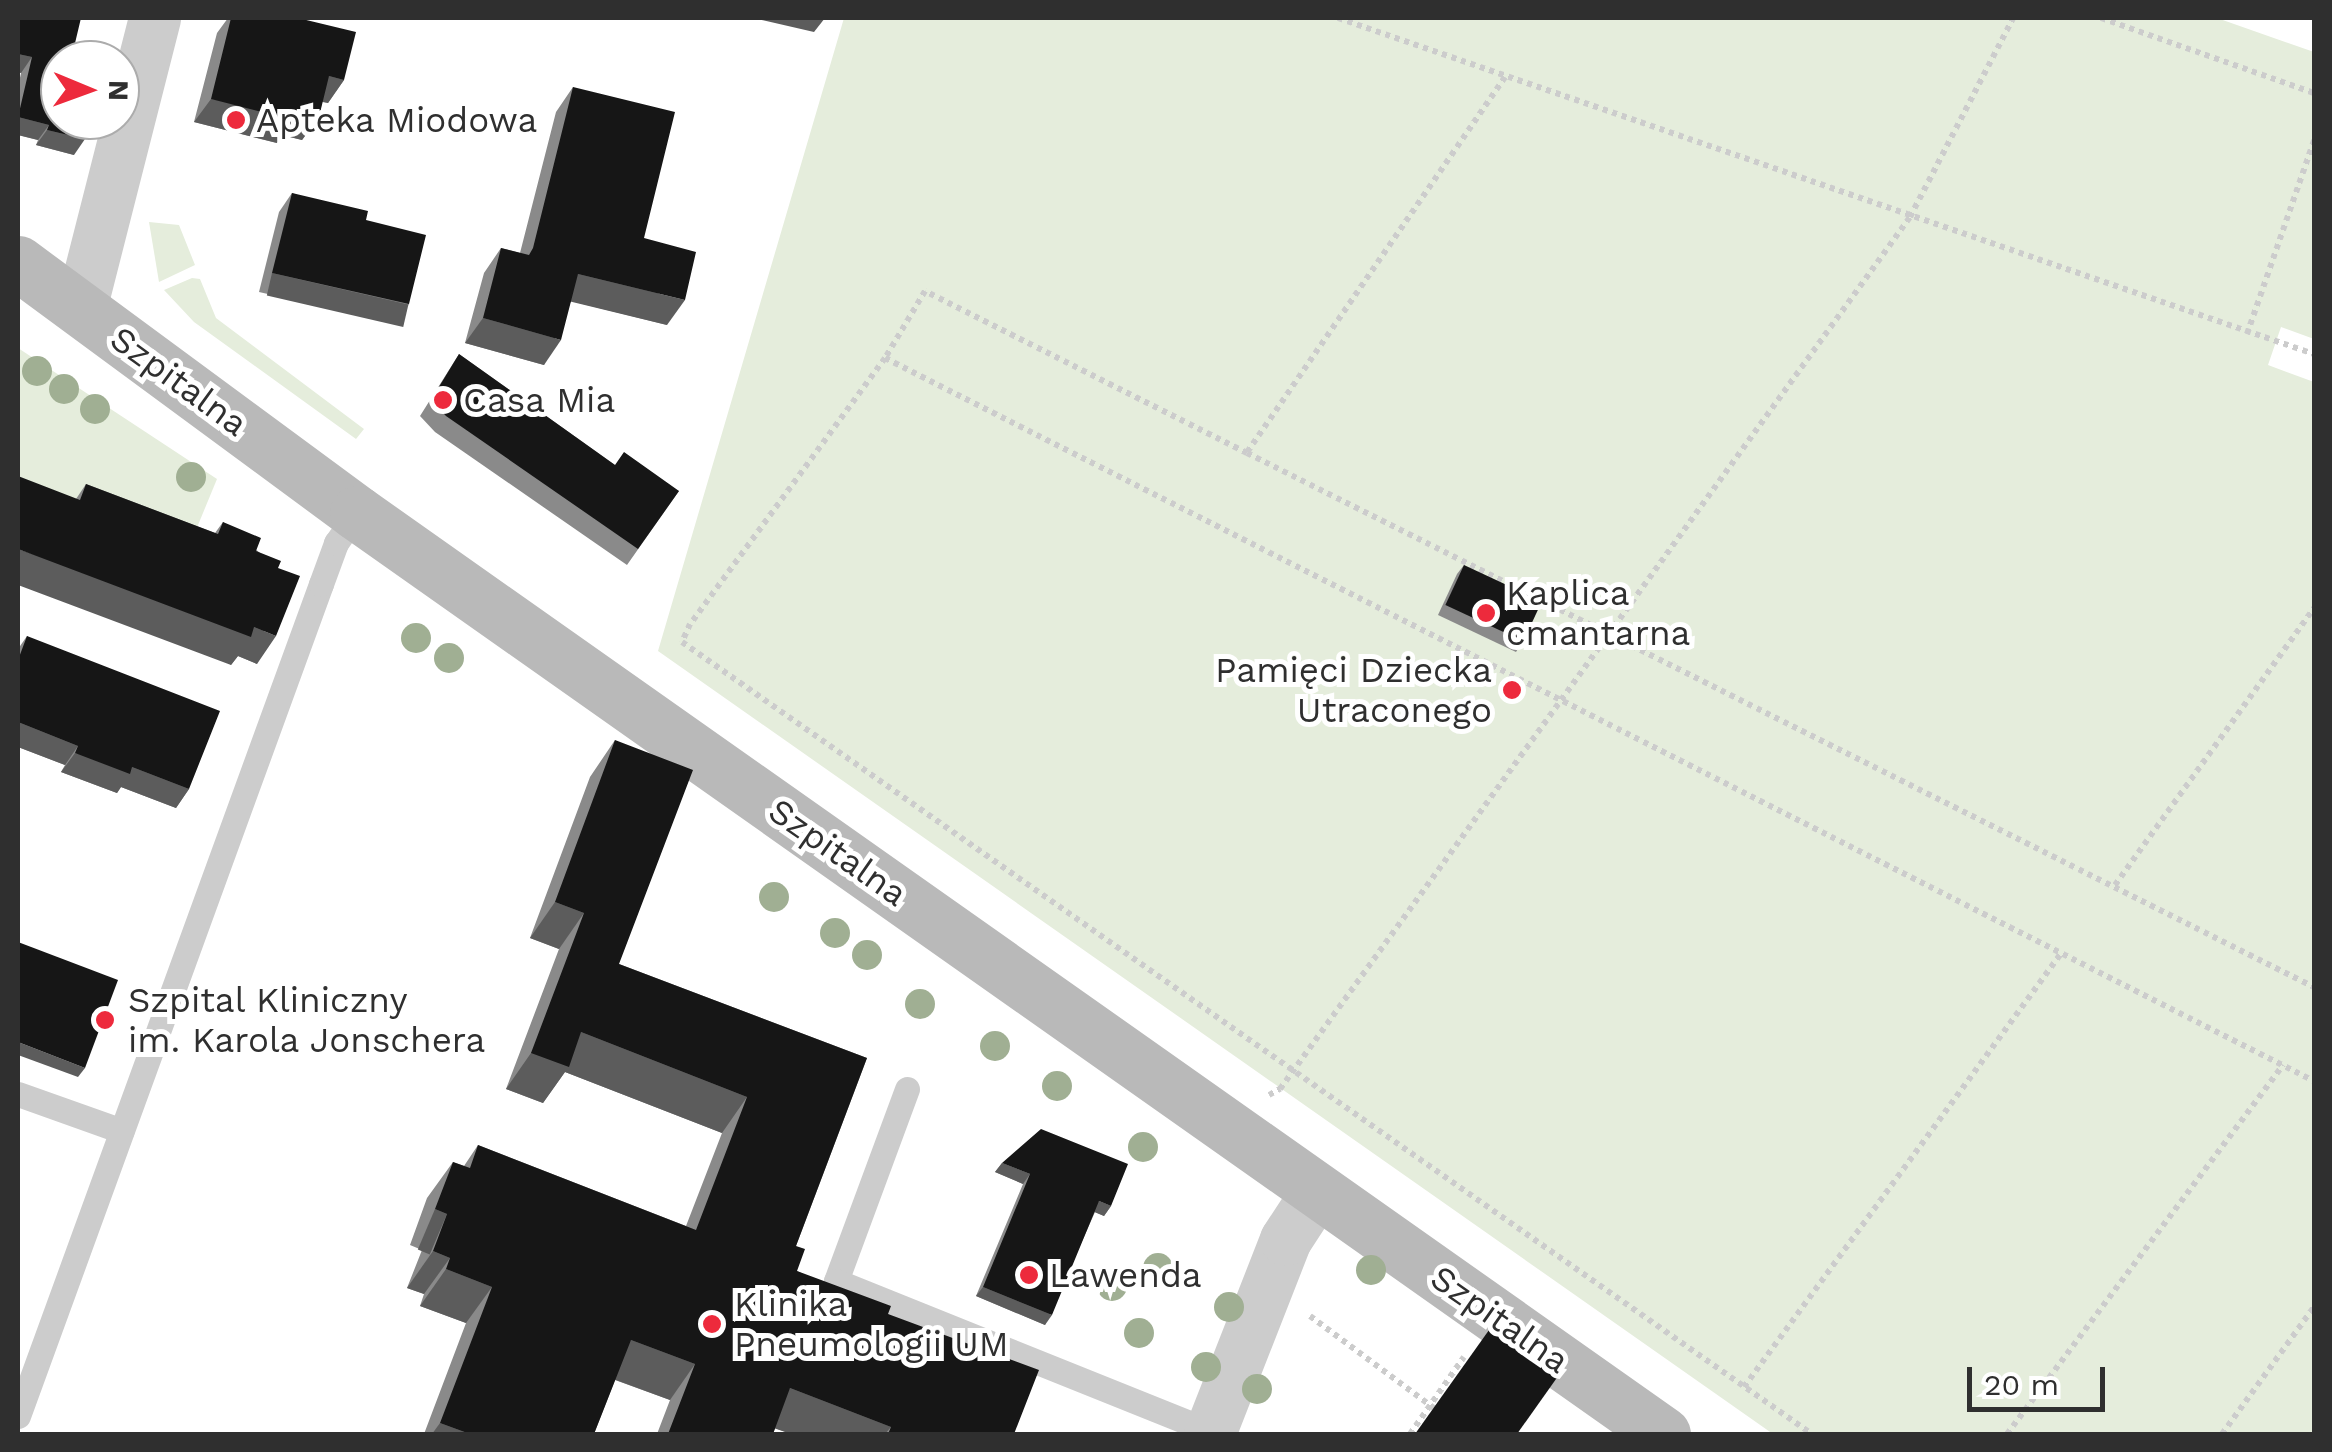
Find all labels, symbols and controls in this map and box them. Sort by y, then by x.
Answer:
north arrow [40,40,140,140]
text: N [102,80,135,101]
place label: Apteka Miodowa [256,99,538,141]
marker: Apteka Miodowa [225,109,247,131]
street label: Szpitalna [102,317,256,445]
place label: Casa Mia [463,379,616,421]
marker: Casa Mia [432,389,454,411]
place label: Kaplica cmantarna [1506,572,1690,654]
marker: Kaplica cmantarna [1475,602,1497,624]
place label: Pamięci Dziecka Utraconego [1215,649,1492,731]
marker: Pamięci Dziecka Utraconego [1501,679,1523,701]
street label: Szpitalna [761,789,915,915]
place label: Szpital Kliniczny im. Karola Jonschera [128,979,487,1061]
marker: Szpital Kliniczny im. Karola Jonschera [92,1007,118,1033]
place label: Lawenda [1049,1254,1202,1296]
street label: Szpitalna [1423,1256,1577,1382]
marker: Lawenda [1018,1264,1040,1286]
place label: Klinika Pneumologii UM [734,1283,1009,1365]
marker: Klinika Pneumologii UM [699,1311,725,1337]
scale bar [1972,1347,2110,1409]
text: 20 m [1984,1367,2059,1402]

